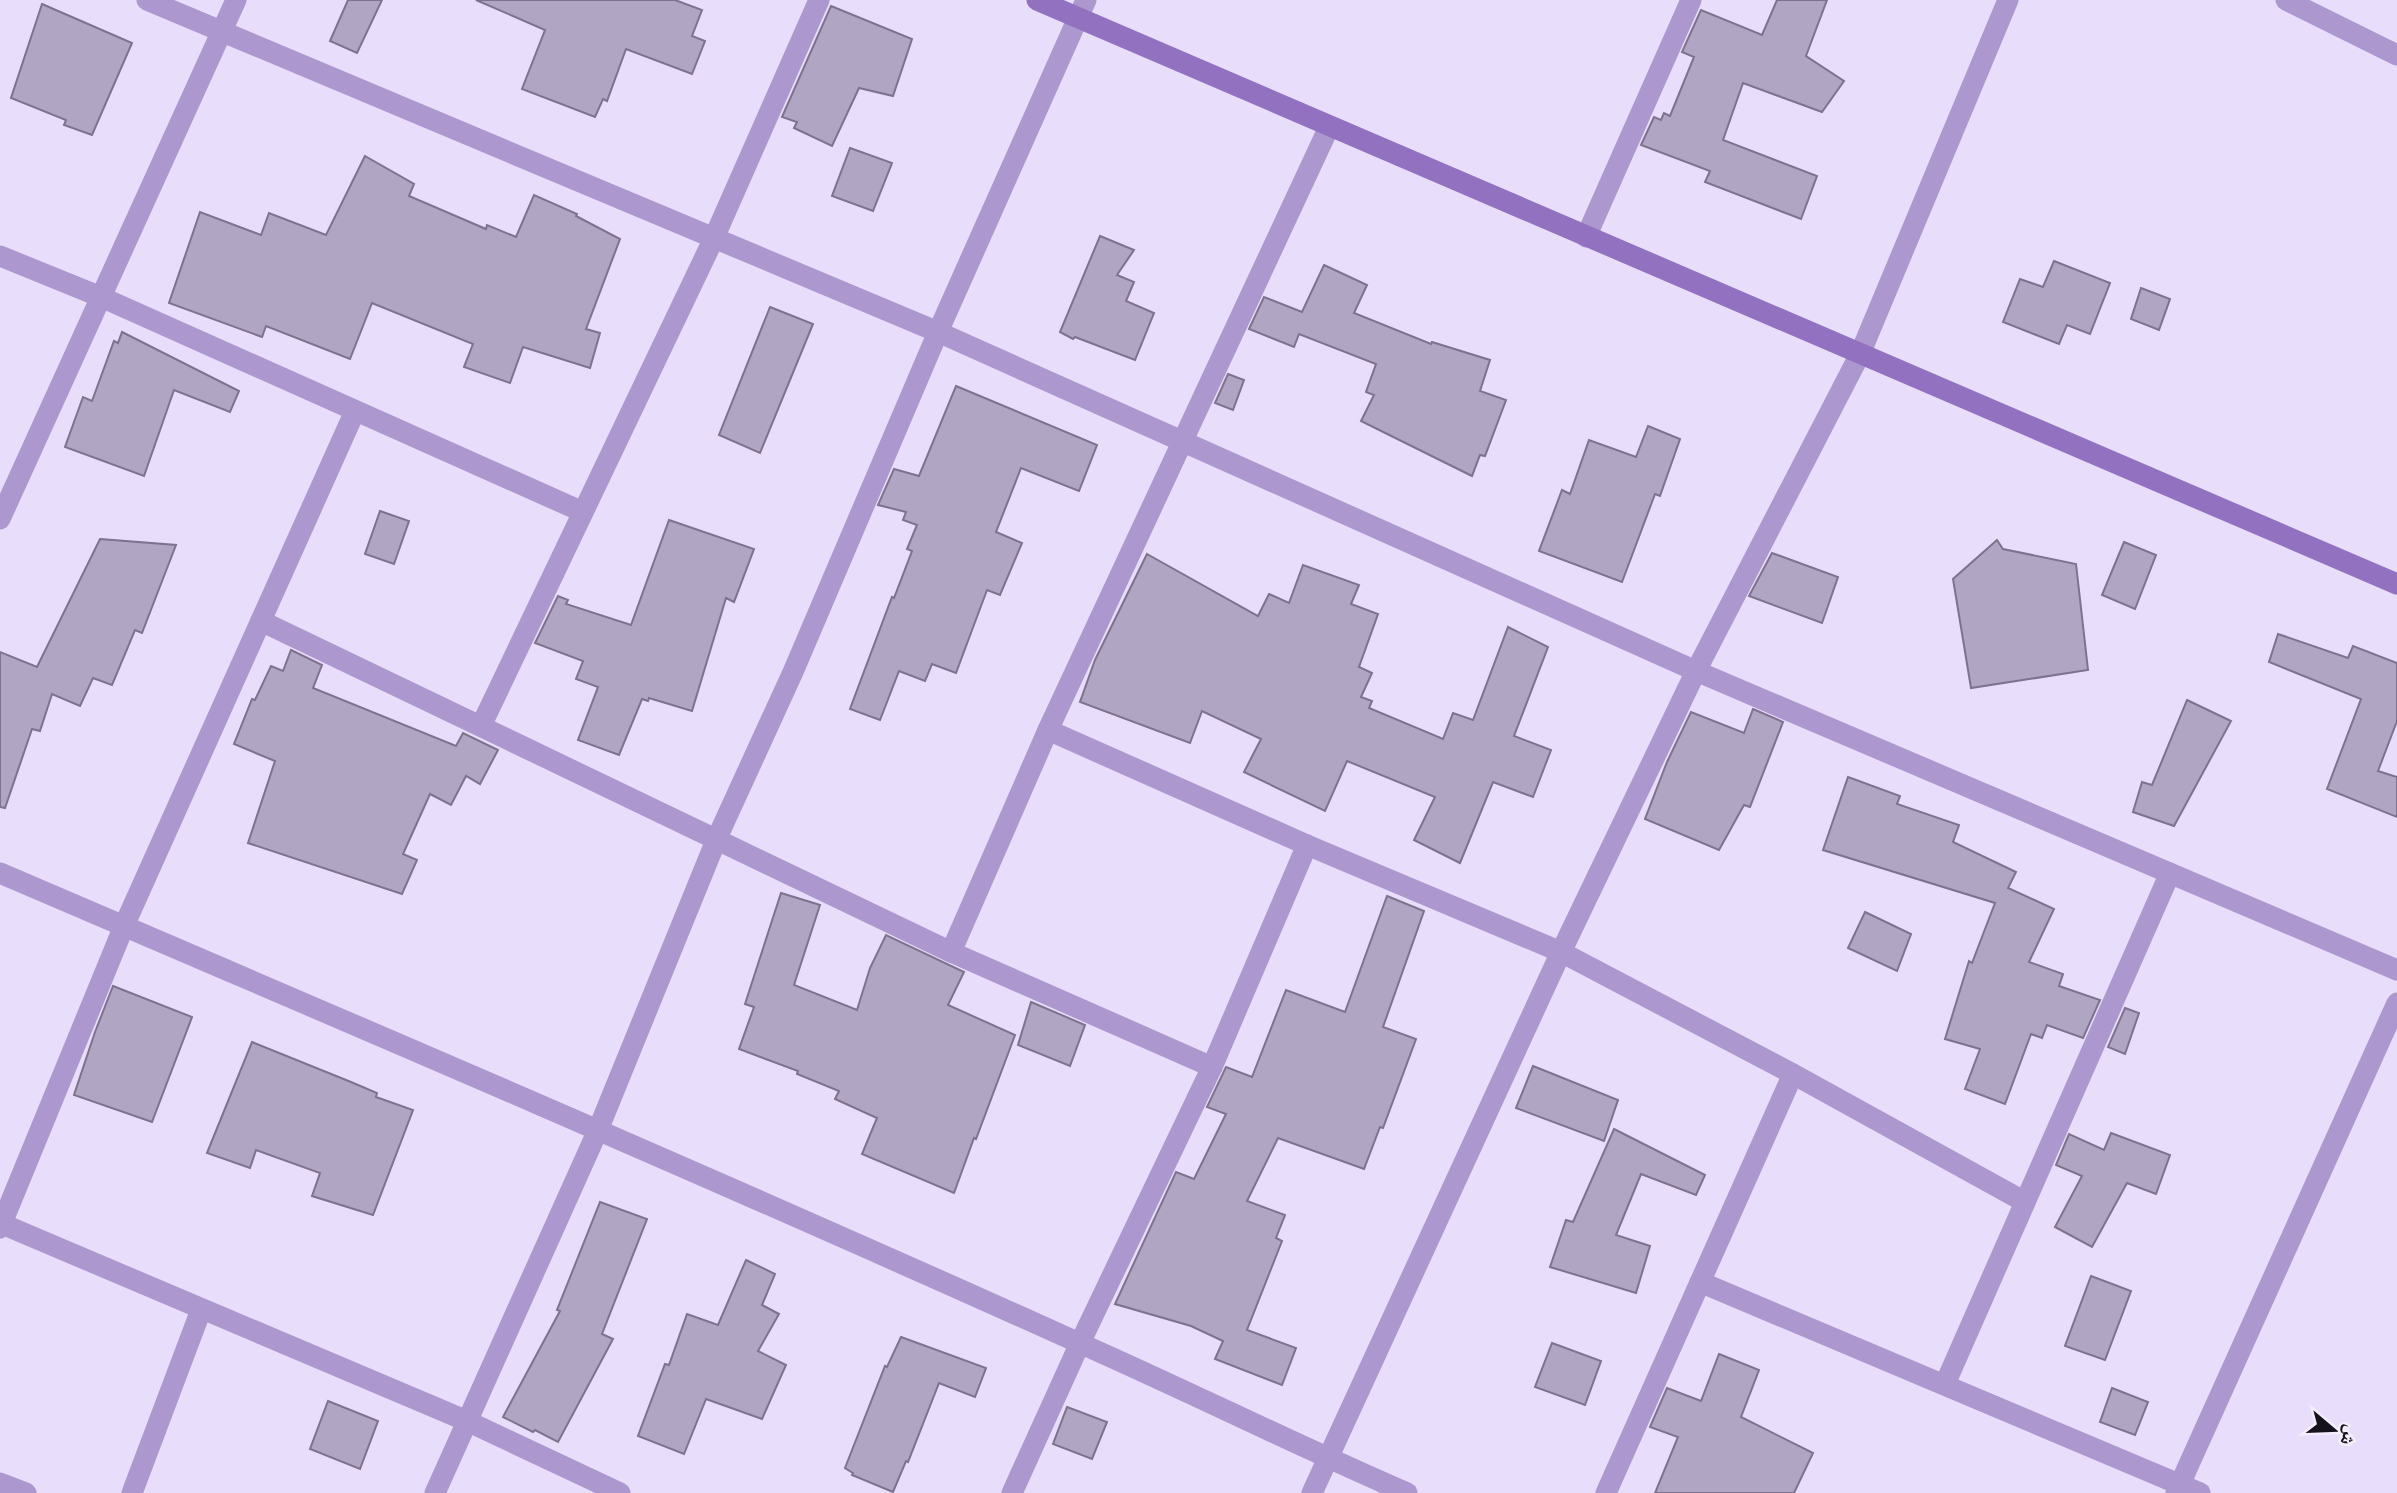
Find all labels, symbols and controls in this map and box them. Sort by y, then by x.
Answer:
north arrow [2299,1395,2369,1465]
text: ش [2335,1422,2364,1449]

